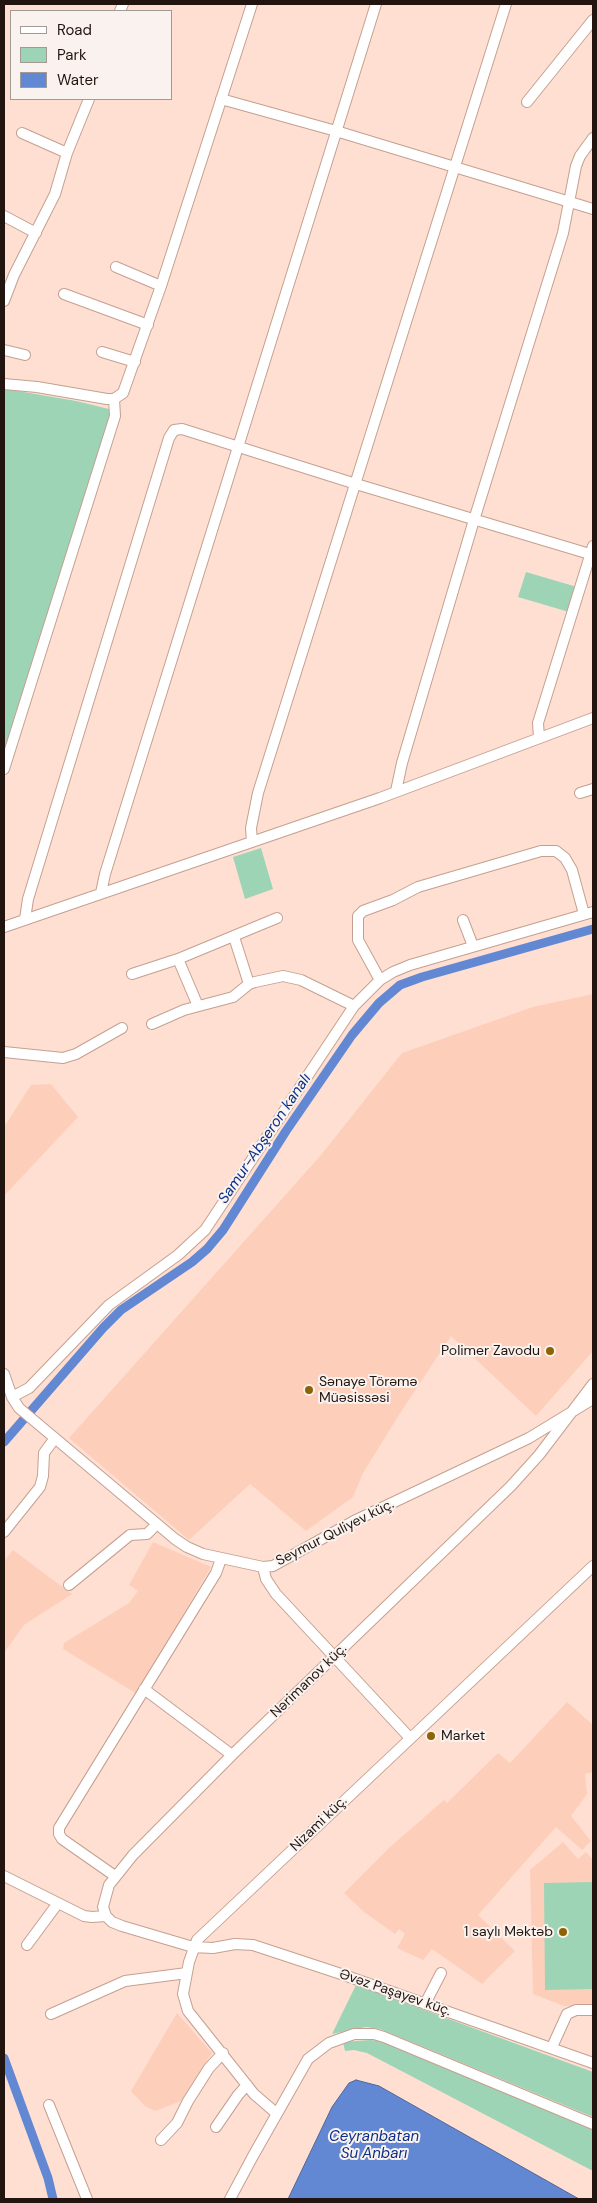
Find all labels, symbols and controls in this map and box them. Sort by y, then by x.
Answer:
legend [10,10,172,100]
text: Road [57,20,92,40]
text: Park [57,45,87,65]
text: Water [57,70,98,90]
water label: Samur-Abşeron kanalı [215,1071,315,1207]
place label: Polimer Zavodu [441,1343,540,1359]
marker: Polimer Zavodu [544,1345,556,1357]
place label: Sənaye Törəmə Müəsissəsi [319,1374,418,1406]
marker: Sənaye Törəmə Müəsissəsi [303,1384,315,1396]
street label: Seymur Quliyev küç. [273,1496,397,1570]
street label: Nərimanov küç. [267,1641,351,1721]
place label: Market [441,1728,485,1744]
marker: Market [425,1730,437,1742]
street label: Nizami küç. [287,1793,351,1855]
place label: 1 saylı Məktəb [464,1924,553,1940]
marker: 1 saylı Məktəb [557,1926,569,1938]
street label: Əvəz Paşayev küç. [337,1966,453,2020]
water label: Ceyranbatan Su Anbarı [329,2128,419,2163]

